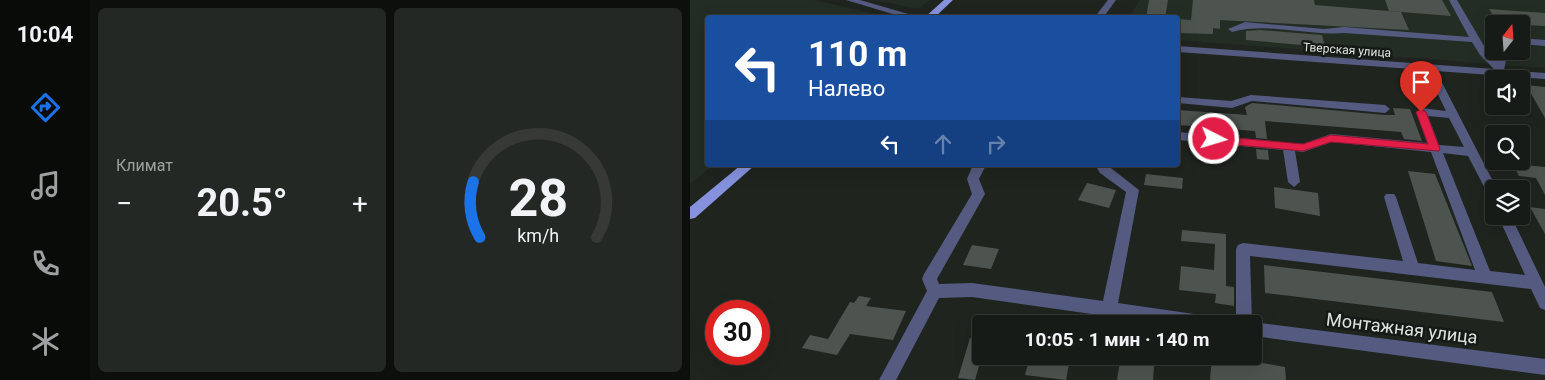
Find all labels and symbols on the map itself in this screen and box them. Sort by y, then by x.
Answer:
north arrow [1485,15,1530,60]
street label: Тверская улица [1302,40,1392,60]
pin [1400,61,1442,112]
position arrow [1187,112,1239,164]
speed limit sign: 30 [705,300,770,365]
street label: Монтажная улица [1325,308,1479,348]

